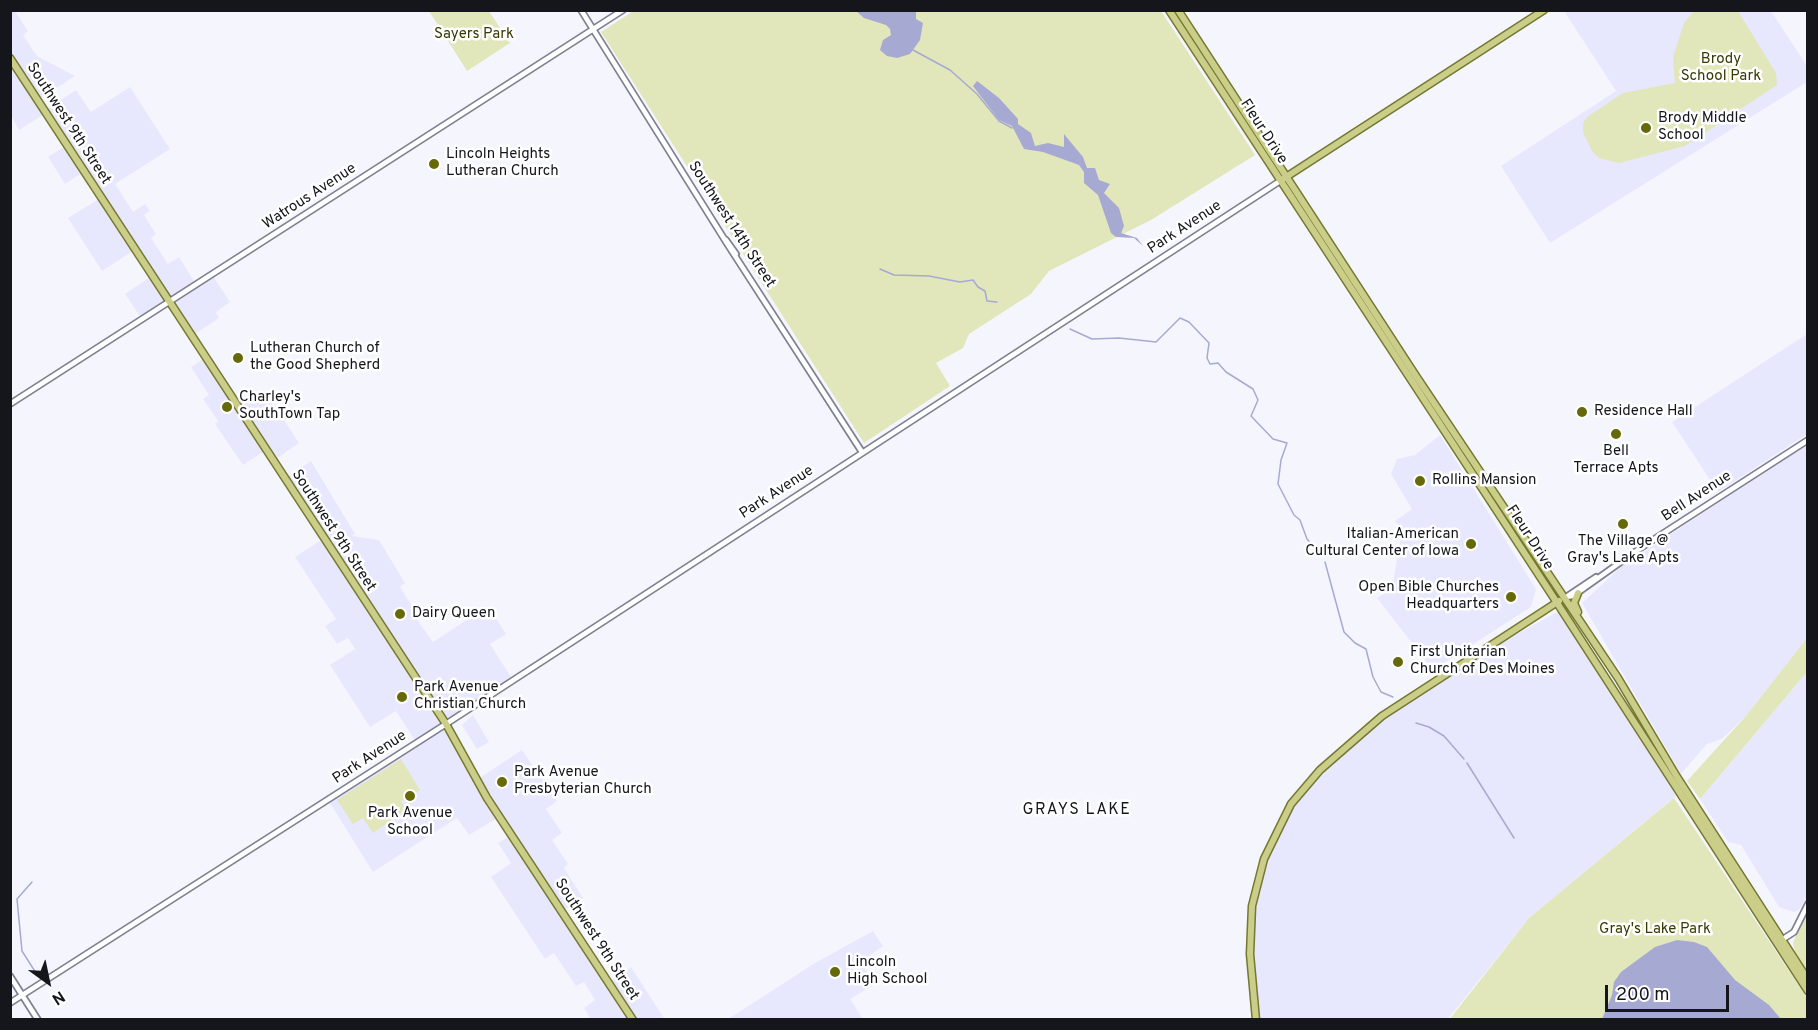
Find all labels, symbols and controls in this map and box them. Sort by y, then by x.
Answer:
park label: Sayers Park [434,26,514,44]
park label: Brody School Park [1681,51,1761,86]
street label: Southwest 9th Street [22,60,114,188]
street label: Fleur Drive [1235,96,1291,168]
place label: Brody Middle School [1658,110,1747,145]
marker: Brody Middle School [1639,121,1653,135]
place label: Lincoln Heights Lutheran Church [446,146,559,181]
marker: Lincoln Heights Lutheran Church [427,157,441,171]
street label: Southwest 14th Street [683,158,779,292]
street label: Watrous Avenue [260,160,360,234]
street label: Park Avenue [1145,197,1225,259]
place label: Lutheran Church of the Good Shepherd [250,340,380,375]
marker: Lutheran Church of the Good Shepherd [231,351,245,365]
place label: Charley's SouthTown Tap [239,389,340,424]
marker: Charley's SouthTown Tap [220,400,234,414]
place label: Residence Hall [1594,403,1693,421]
marker: Residence Hall [1575,405,1589,419]
marker: Bell Terrace Apts [1609,427,1623,441]
place label: Bell Terrace Apts [1573,443,1659,478]
street label: Park Avenue [737,462,817,524]
street label: Southwest 9th Street [287,467,379,595]
street label: Bell Avenue [1659,468,1735,526]
place label: Rollins Mansion [1432,472,1536,490]
marker: Rollins Mansion [1413,474,1427,488]
street label: Fleur Drive [1501,502,1557,574]
marker: The Village @ Gray's Lake Apts [1616,517,1630,531]
place label: Italian-American Cultural Center of Iowa [1305,526,1459,561]
place label: The Village @ Gray's Lake Apts [1567,533,1679,568]
marker: Italian-American Cultural Center of Iowa [1464,537,1478,551]
place label: Open Bible Churches Headquarters [1358,579,1499,614]
marker: Open Bible Churches Headquarters [1504,590,1518,604]
place label: Dairy Queen [412,605,495,623]
marker: Dairy Queen [393,607,407,621]
place label: First Unitarian Church of Des Moines [1410,644,1555,679]
marker: First Unitarian Church of Des Moines [1391,655,1405,669]
place label: Park Avenue Christian Church [414,679,526,714]
marker: Park Avenue Christian Church [395,690,409,704]
street label: Park Avenue [330,727,410,789]
place label: Park Avenue Presbyterian Church [514,764,652,799]
marker: Park Avenue Presbyterian Church [495,775,509,789]
marker: Park Avenue School [403,789,417,803]
district label: GRAYS LAKE [1023,801,1131,821]
place label: Park Avenue School [368,805,452,840]
street label: Southwest 9th Street [550,876,642,1004]
park label: Gray's Lake Park [1599,921,1711,939]
north arrow [18,952,78,1012]
place label: Lincoln High School [847,954,928,989]
marker: Lincoln High School [828,965,842,979]
scale bar [1608,973,1732,1011]
text: 200 m [1616,984,1669,1007]
text: N [48,986,68,1009]

